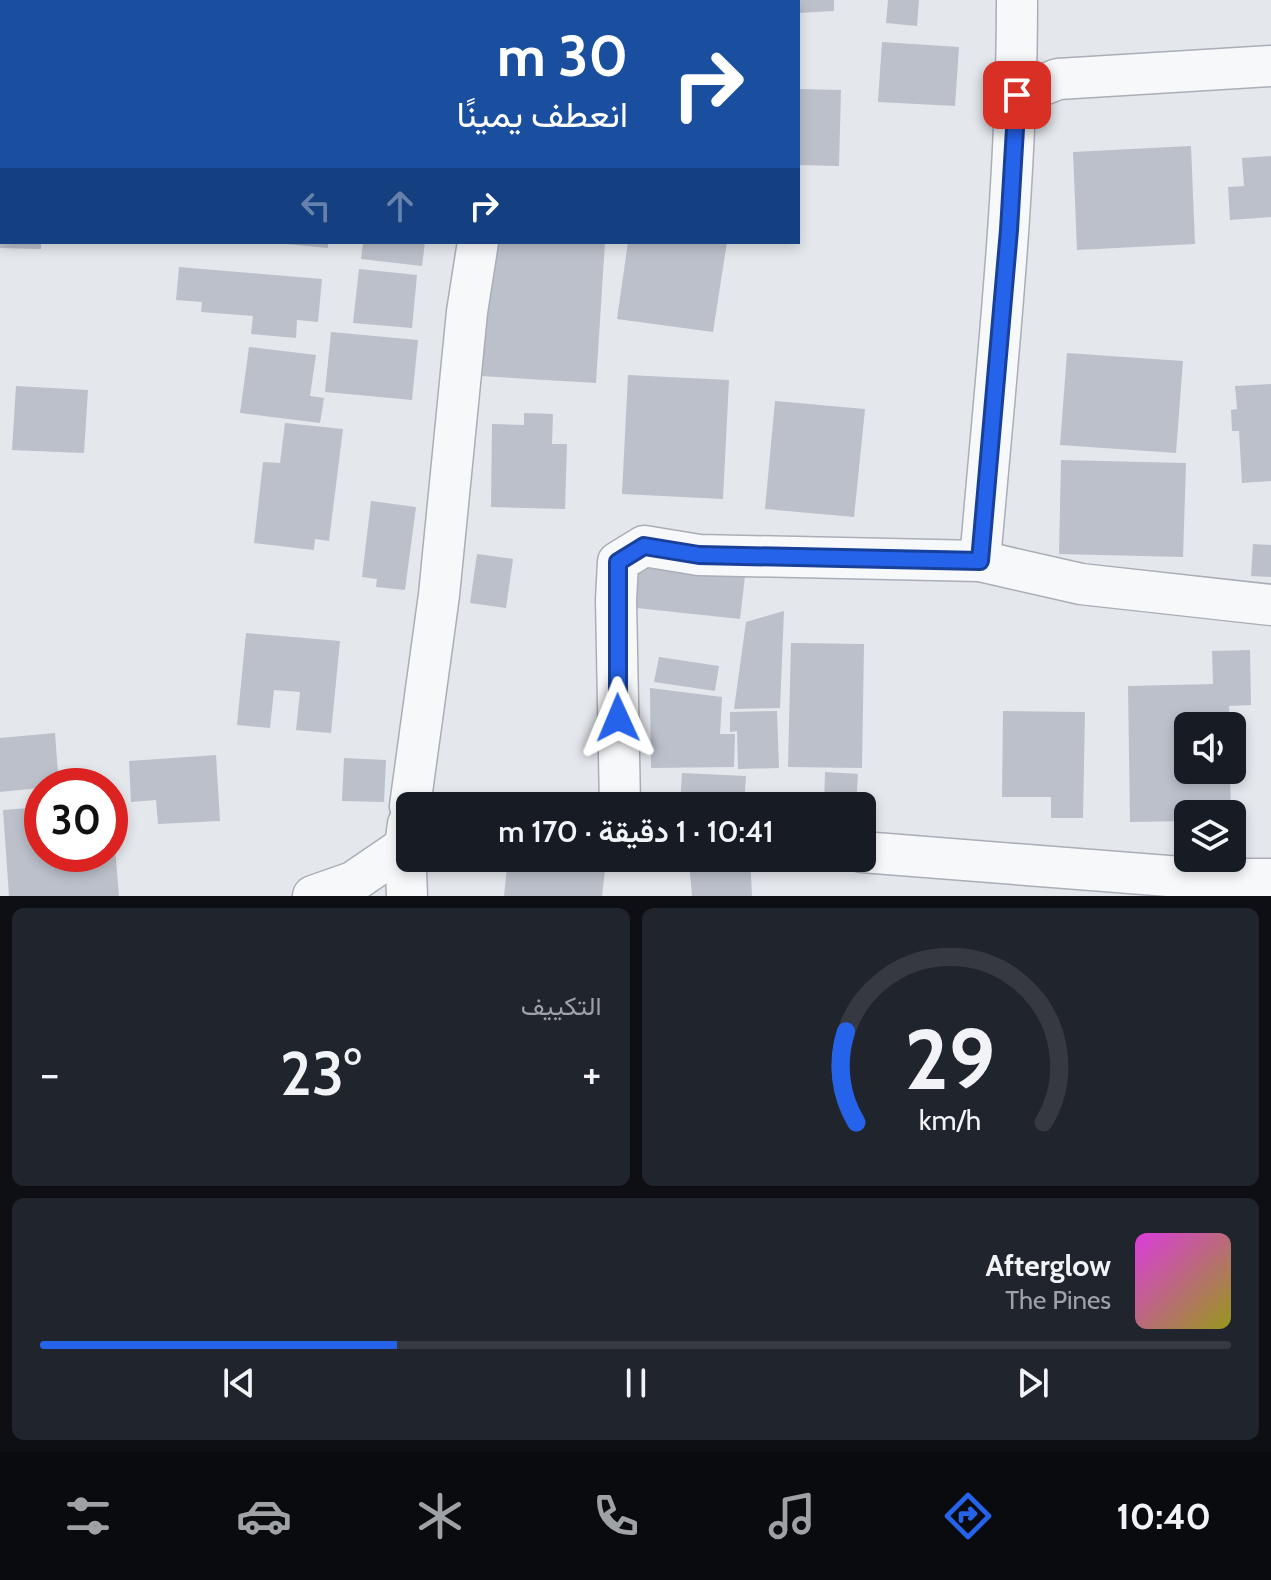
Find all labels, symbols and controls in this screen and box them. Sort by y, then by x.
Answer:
text: 30 m [497,22,628,90]
icon: right [656,32,760,136]
pin [983,61,1051,129]
icon: arrive [995,73,1039,117]
text: انعطف يمينًا [456,92,628,136]
icon: left [294,184,338,228]
icon: ahead [378,184,422,228]
icon: right [462,184,506,228]
position arrow [576,676,660,760]
map controls [1174,712,1246,872]
button: sound [1174,712,1246,784]
speed limit sign: 30 [24,768,128,872]
button: layers [1174,800,1246,872]
text: 10:41 · 1 دقيقة · 170 m [498,813,774,850]
text: التكييف [521,990,602,1022]
text: 29 [905,1009,996,1110]
text: 23° [280,1037,361,1110]
text: − [40,1047,59,1100]
text: + [582,1047,602,1100]
text: km/h [919,1102,982,1137]
text: Afterglow [985,1247,1111,1284]
text: The Pines [1005,1284,1111,1316]
icon: previous [217,1361,261,1405]
icon: pause [614,1361,658,1405]
icon: next [1011,1361,1055,1405]
icon: filters [60,1488,116,1544]
icon: car [236,1488,292,1544]
icon: climate [412,1488,468,1544]
icon: phone [588,1488,644,1544]
icon: music [764,1488,820,1544]
icon: directions [940,1488,996,1544]
text: 10:40 [1117,1494,1211,1538]

